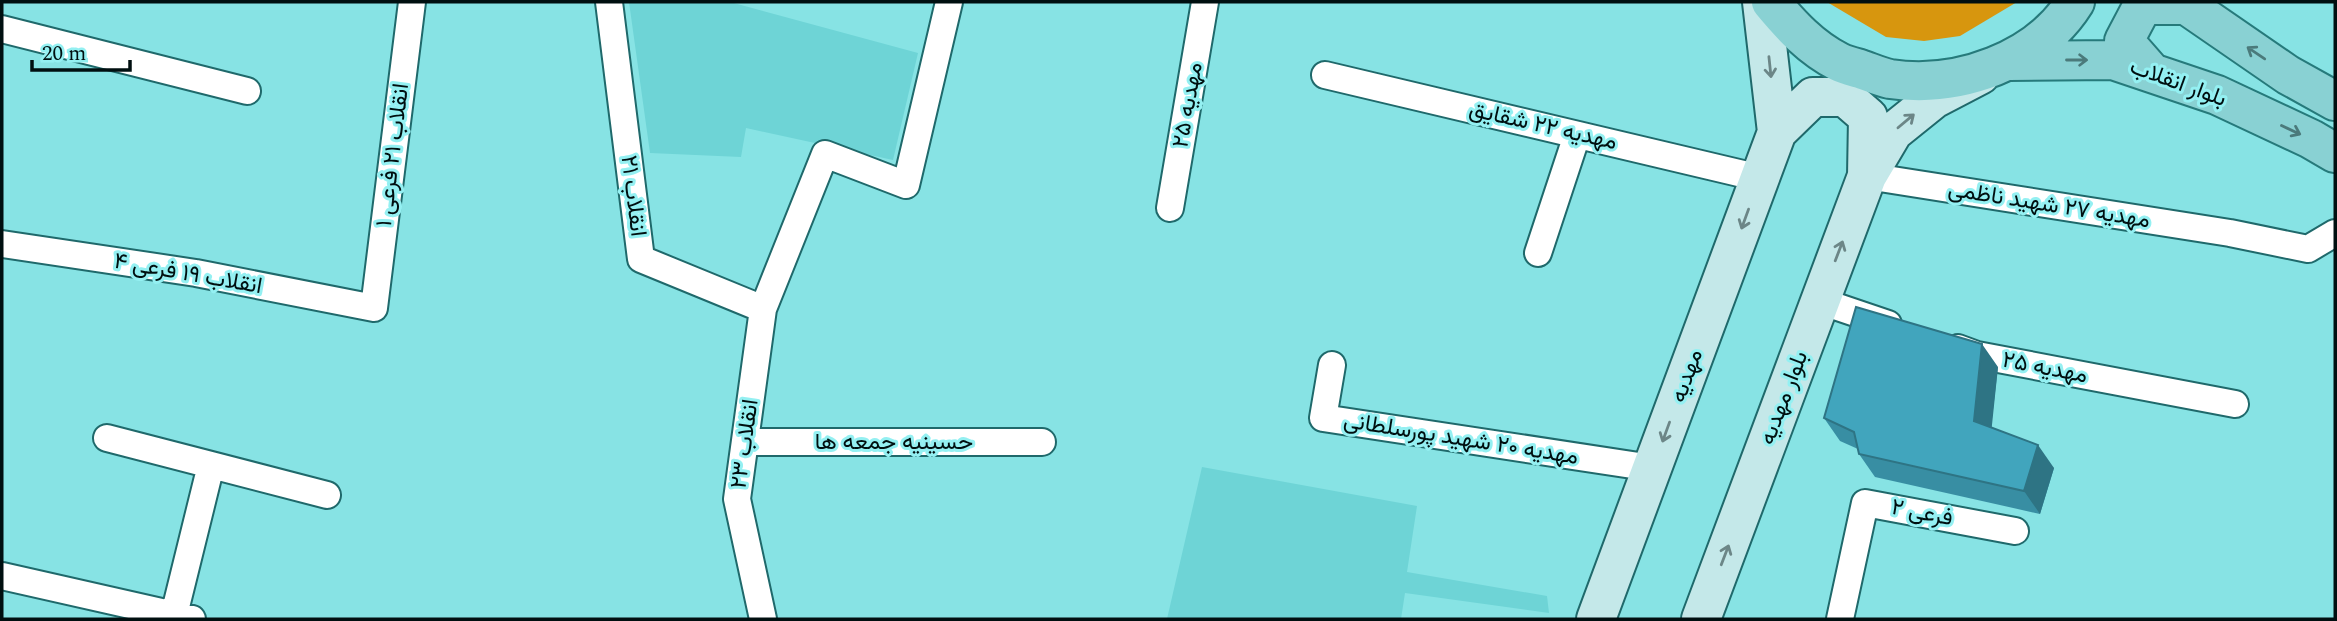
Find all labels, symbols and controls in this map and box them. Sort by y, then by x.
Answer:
scale bar [32,28,130,72]
text: 20 m [42,38,86,70]
one-way arrow [2247,46,2266,60]
street label: بلوار انقلاب [2125,49,2231,117]
one-way arrow [2065,53,2088,67]
one-way arrow [1763,55,1776,78]
street label: مهدیه ۲۵ [1163,59,1213,151]
street label: انقلاب ۲۱ فرعی ۱ [367,81,419,229]
street label: مهدیه ۲۲ شقایق [1465,92,1621,160]
one-way arrow [1897,113,1915,129]
one-way arrow [2280,124,2301,137]
street label: انقلاب ۲۱ [611,153,655,239]
street label: مهدیه ۲۷ شهید ناظمی [1945,172,2153,238]
one-way arrow [1737,208,1750,230]
one-way arrow [1834,240,1846,262]
street label: انقلاب ۱۹ فرعی ۴ [111,244,265,304]
street label: مهدیه ۲۵ [1999,343,2091,393]
street label: مهدیه [1661,344,1713,408]
street label: بلوار مهدیه [1750,346,1818,450]
street label: انقلاب ۲۳ [721,397,769,491]
street label: مهدیه ۲۰ شهید پورسلطانی [1341,403,1581,475]
one-way arrow [1658,421,1671,443]
street label: حسینیه جمعه ها [815,425,973,460]
street label: فرعی ۲ [1888,490,1956,536]
one-way arrow [1720,545,1732,567]

